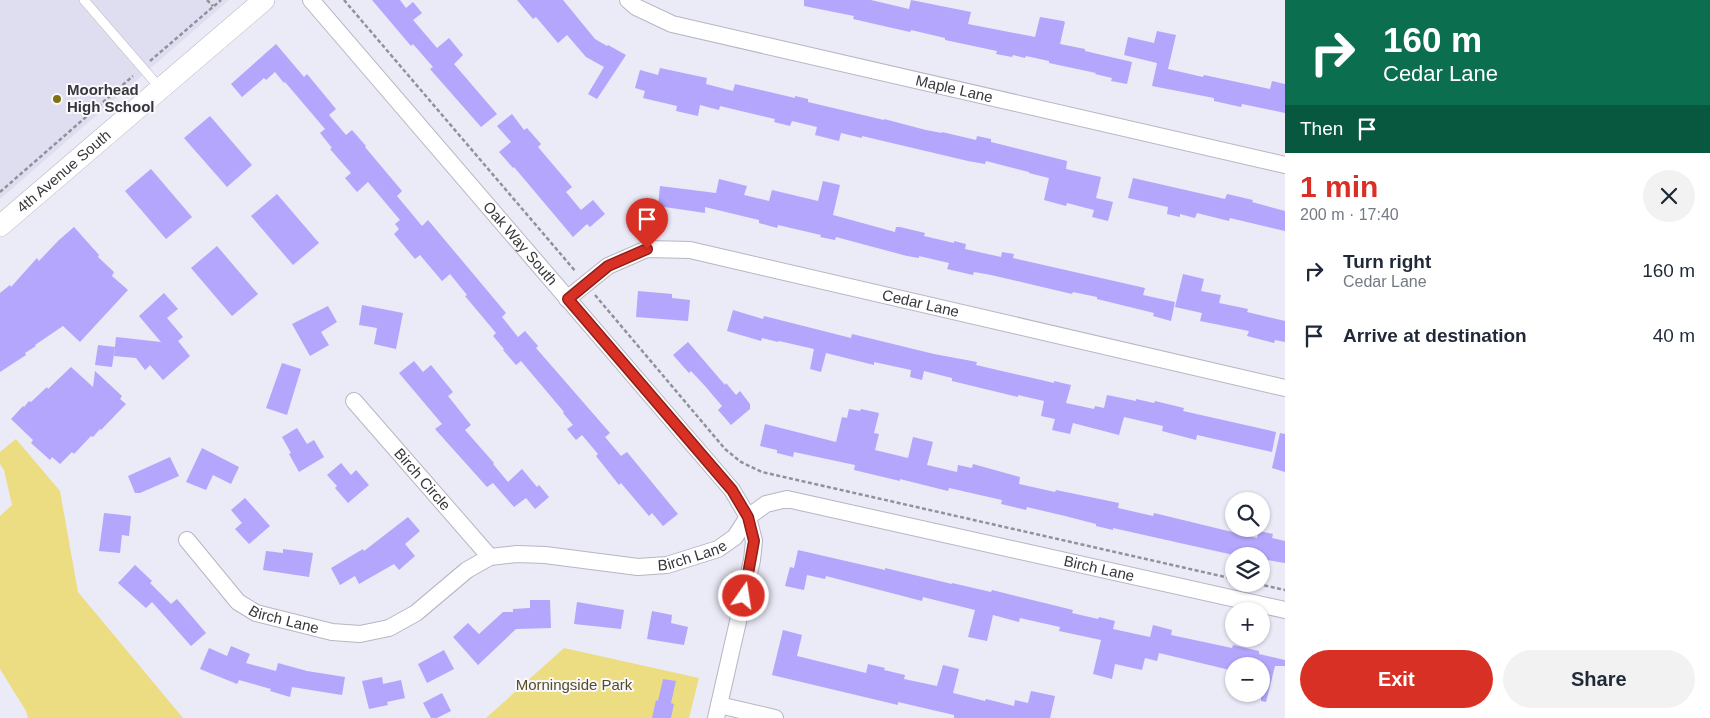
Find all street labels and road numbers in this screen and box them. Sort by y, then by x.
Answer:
street label: Maple Lane [914,71,994,105]
street label: 4th Avenue South [13,126,114,216]
street label: Oak Way South [480,198,561,288]
street label: Cedar Lane [881,286,961,320]
street label: Birch Circle [391,445,454,514]
street label: Birch Lane [657,536,730,574]
street label: Birch Lane [1062,552,1136,584]
street label: Birch Lane [246,602,321,636]

